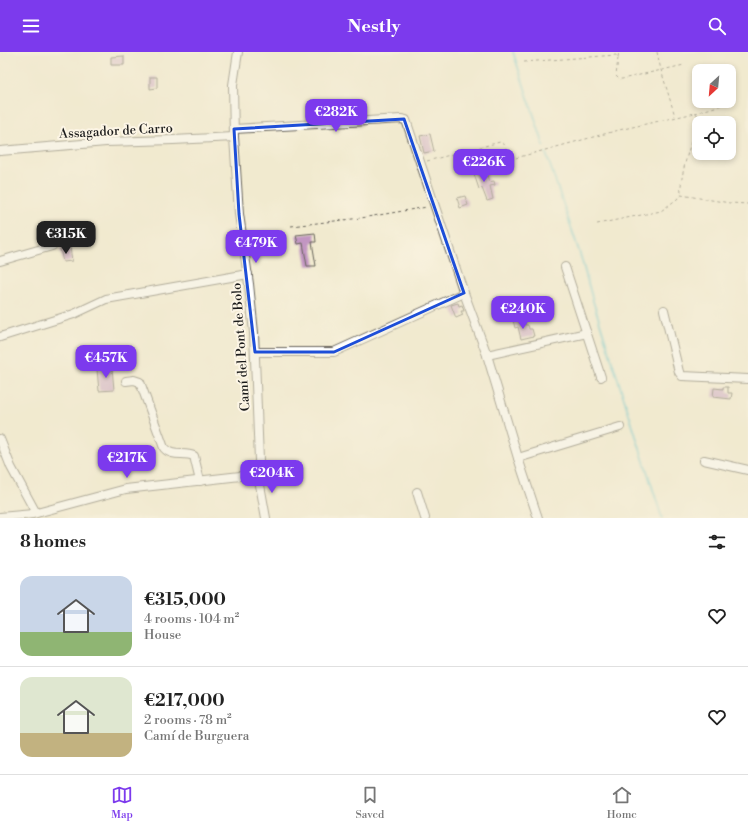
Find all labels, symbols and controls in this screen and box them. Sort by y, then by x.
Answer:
icon: menu [20,15,42,37]
text: Nestly [347,15,401,38]
icon: search [706,15,728,37]
north arrow [692,64,736,108]
map controls [692,64,736,160]
pin: €282K [308,99,364,133]
text: €282K [314,104,358,120]
button: locate [692,116,736,160]
street label: Assagador de Carro [58,120,173,142]
pin: €226K [456,149,512,183]
text: €226K [462,154,506,170]
pin: €315K [38,221,94,255]
text: €315K [46,226,86,242]
pin: €479K [228,230,284,264]
text: €479K [235,235,277,251]
street label: Camí del Pont de Bolo [229,282,253,412]
pin: €240K [495,296,551,330]
text: €240K [500,301,546,317]
pin: €457K [78,345,134,379]
text: €457K [84,350,128,366]
pin: €217K [99,445,155,479]
text: €217K [107,450,147,466]
pin: €204K [244,460,300,494]
text: €204K [249,465,295,481]
text: 8 homes [20,531,86,553]
icon: filters [706,531,728,553]
text: €315,000 [144,589,226,611]
icon: home [52,592,100,640]
icon: heart [706,605,728,627]
text: 4 rooms · 104 m² [144,611,239,627]
text: House [144,627,181,643]
text: €217,000 [144,690,225,712]
icon: home [52,693,100,741]
icon: heart [706,706,728,728]
text: 2 rooms · 78 m² [144,712,232,728]
text: Camí de Burguera [144,728,249,744]
tab: Map [111,784,133,822]
tab: Saved [355,784,384,822]
tab: Home [607,784,637,822]

